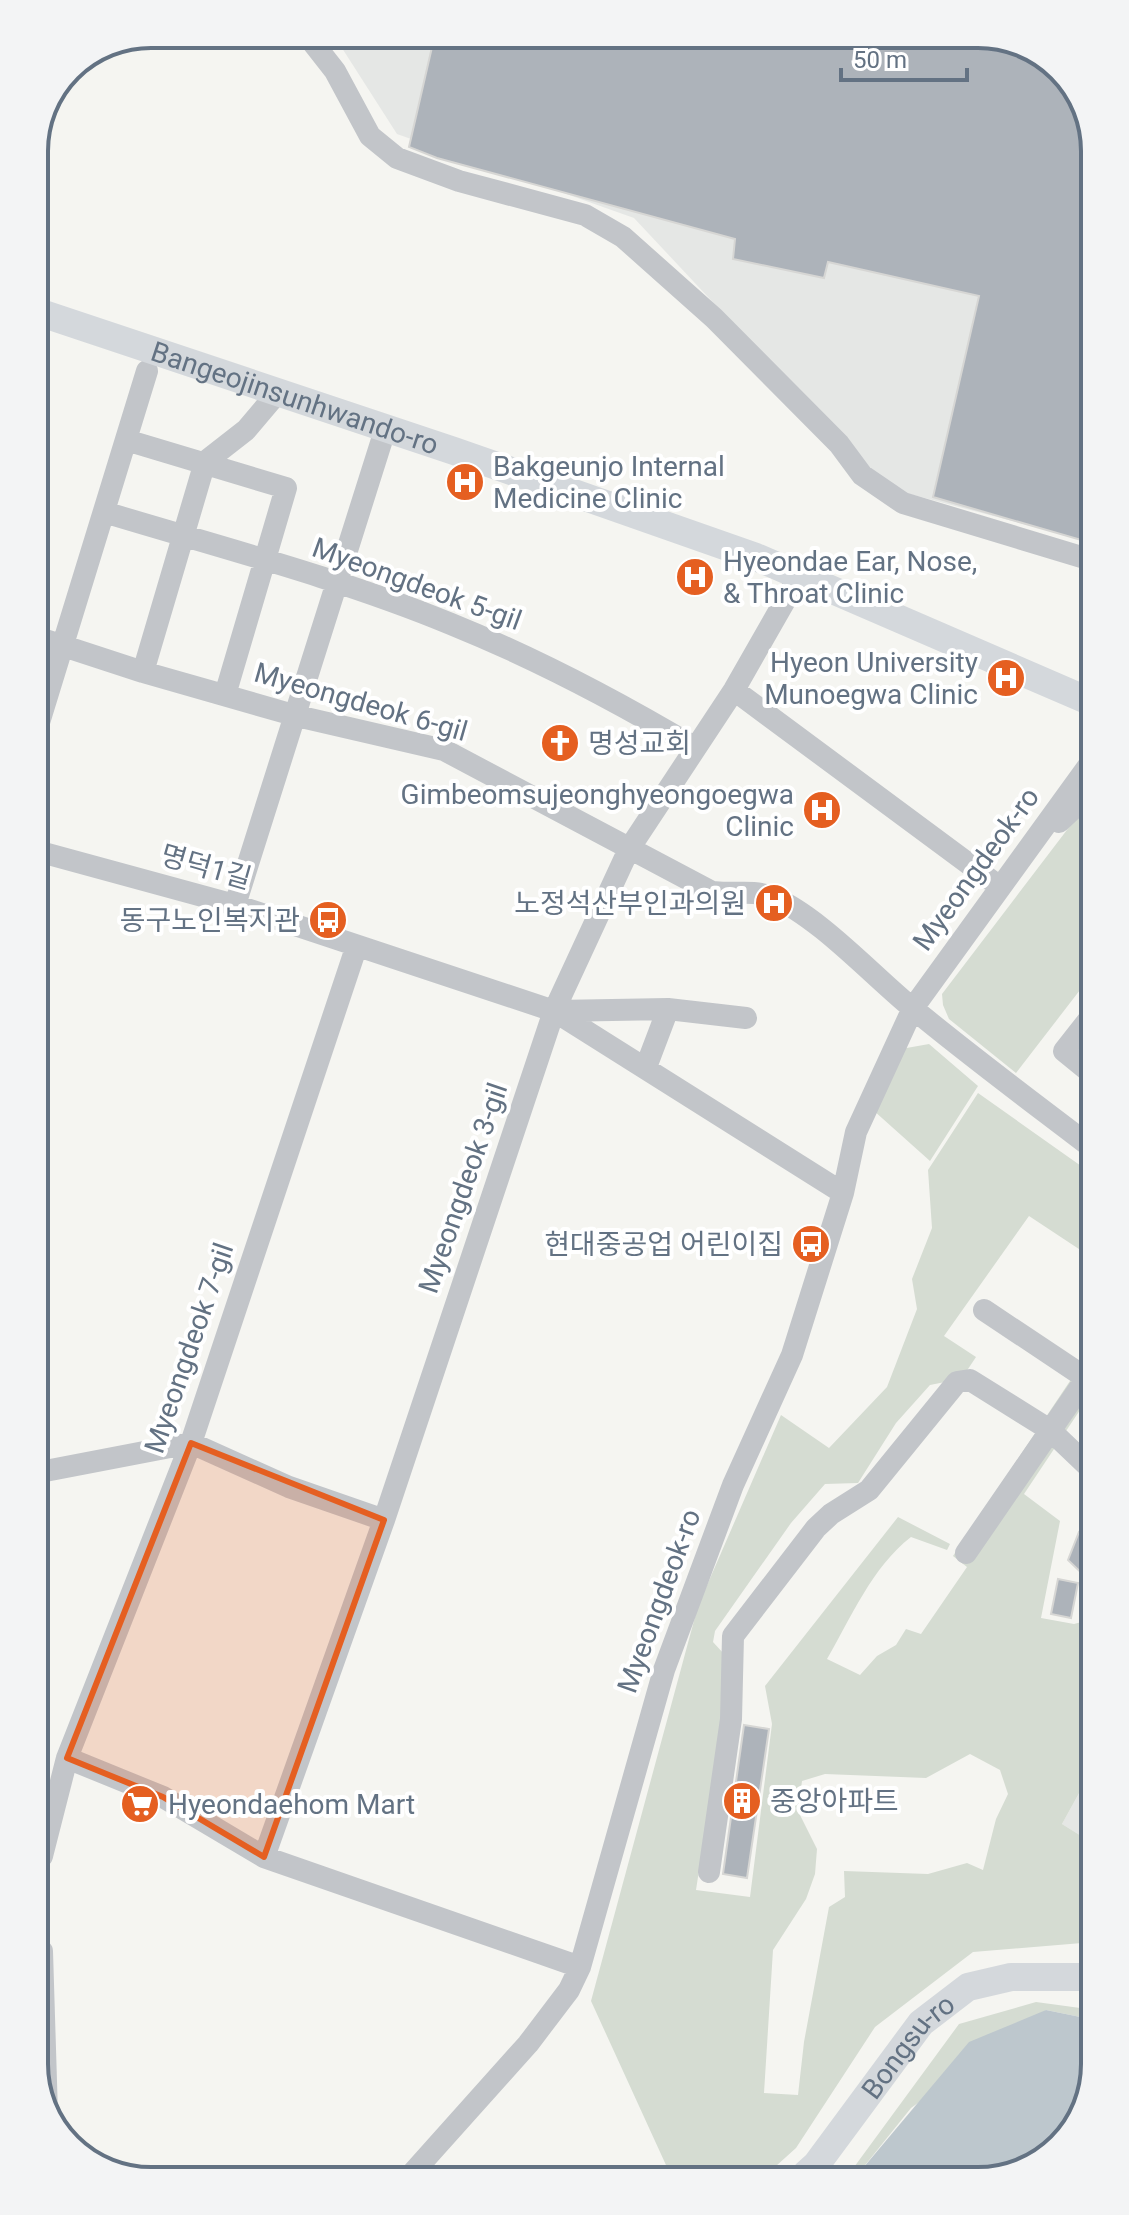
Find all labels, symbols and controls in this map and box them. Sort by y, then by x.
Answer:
scale bar [841,32,967,82]
text: 50 m [853,46,907,74]
street label: Bangeojinsunhwando-ro [147,334,443,461]
place label: Bakgeunjo Internal Medicine Clinic [493,450,725,515]
hospital icon: Bakgeunjo Internal Medicine Clinic [444,461,486,503]
street label: Myeongdeok 5-gil [308,531,526,637]
place label: Hyeondae Ear, Nose, & Throat Clinic [723,545,977,610]
hospital icon: Hyeondae Ear, Nose, & Throat Clinic [674,556,716,598]
place label: Hyeon University Munoegwa Clinic [764,646,978,711]
street label: Myeongdeok 6-gil [251,656,471,748]
hospital icon: Hyeon University Munoegwa Clinic [985,657,1027,699]
church icon: 명성교회 [539,722,581,764]
place label: 명성교회 [588,727,691,760]
place label: Gimbeomsujeonghyeongoegwa Clinic [401,778,794,843]
street label: Myeongdeok-ro [906,781,1046,957]
hospital icon: Gimbeomsujeonghyeongoegwa Clinic [801,789,843,831]
street label: 명덕1길 [157,838,255,896]
hospital icon: 노정석산부인과의원 [753,882,795,924]
place label: 노정석산부인과의원 [514,887,746,920]
bus stop icon: 동구노인복지관 [307,899,349,941]
place label: 동구노인복지관 [120,904,300,937]
street label: Myeongdeok 3-gil [412,1079,514,1297]
bus stop icon: 현대중공업 어린이집 [790,1223,832,1265]
place label: 현대중공업 어린이집 [544,1228,783,1261]
street label: Myeongdeok 7-gil [138,1239,240,1457]
street label: Myeongdeok-ro [610,1505,708,1697]
building icon: 중앙아파트 [721,1780,763,1822]
supermarket icon: Hyeondaehom Mart [119,1783,161,1825]
place label: 중앙아파트 [770,1785,899,1818]
place label: Hyeondaehom Mart [168,1788,415,1821]
street label: Bongsu-ro [854,1987,961,2105]

